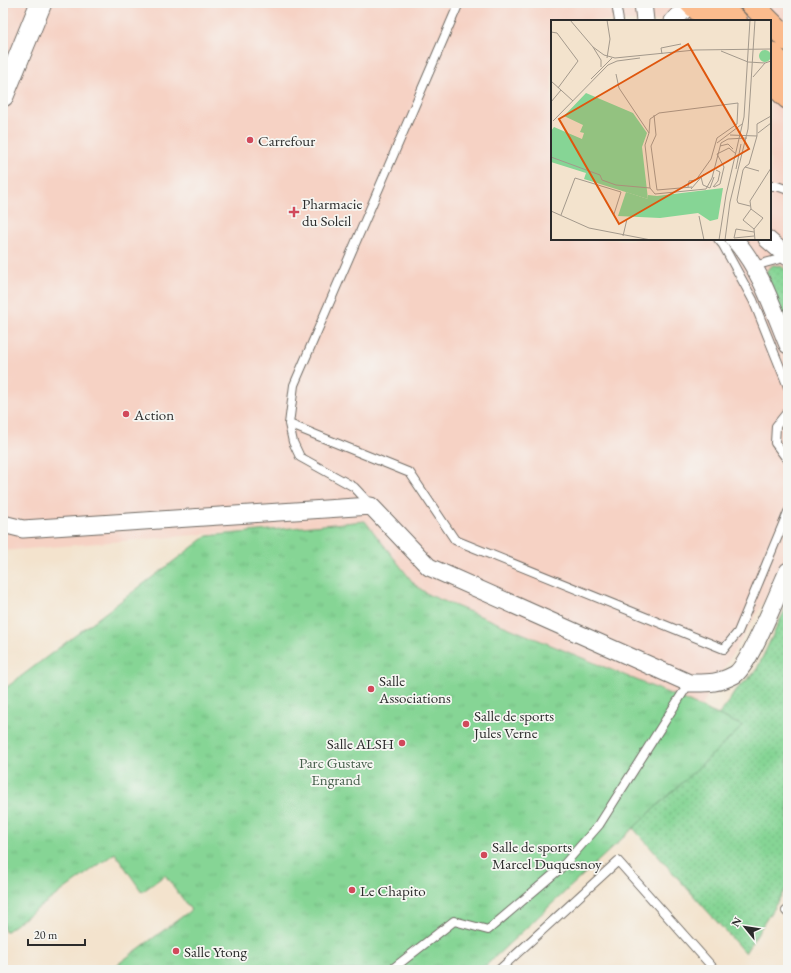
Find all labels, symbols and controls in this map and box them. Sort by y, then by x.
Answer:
inset map [551,20,771,240]
place label: Carrefour [258,131,315,150]
marker: Carrefour [245,135,255,145]
place label: Pharmacie du Soleil [302,194,362,230]
marker: Pharmacie du Soleil [289,207,299,217]
place label: Action [133,405,174,424]
marker: Action [121,409,131,419]
place label: Salle Associations [378,671,451,707]
marker: Salle Associations [366,684,376,694]
place label: Salle de sports Jules Verne [472,706,554,742]
marker: Salle de sports Jules Verne [461,719,471,729]
place label: Salle ALSH [327,734,394,753]
marker: Salle ALSH [397,738,407,748]
park label: Parc Gustave Engrand [299,753,373,789]
place label: Salle de sports Marcel Duquesnoy [492,837,602,873]
marker: Salle de sports Marcel Duquesnoy [479,850,489,860]
place label: Le Chapito [360,881,426,900]
marker: Le Chapito [347,885,357,895]
north arrow [725,907,765,947]
text: N [728,915,745,929]
scale bar [28,921,85,947]
text: 20 m [34,927,58,943]
place label: Salle Ytong [184,942,248,961]
marker: Salle Ytong [171,946,181,956]

